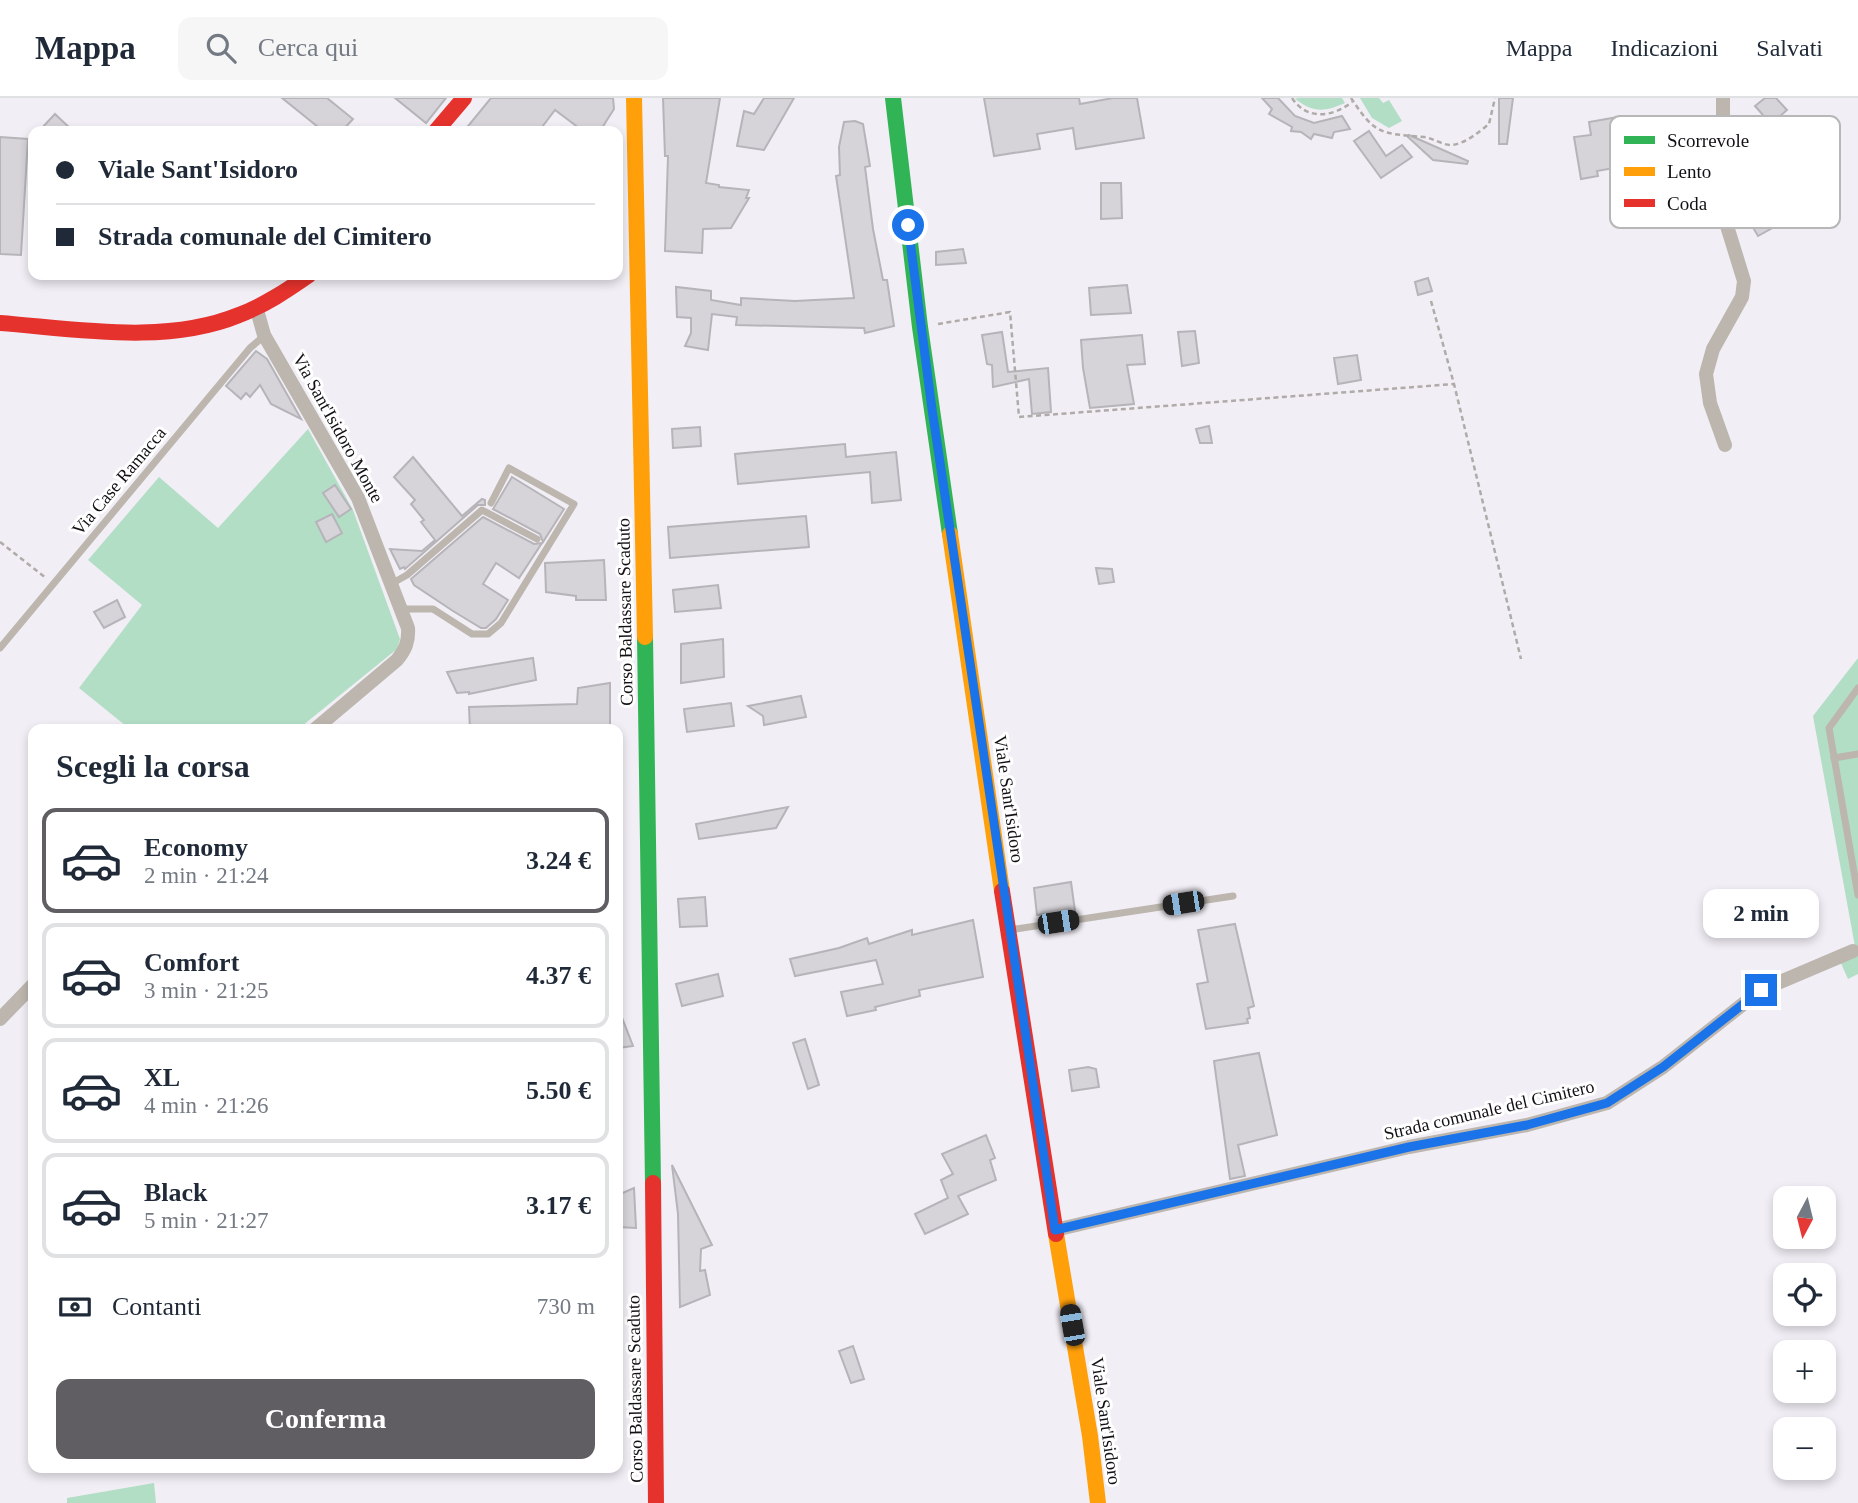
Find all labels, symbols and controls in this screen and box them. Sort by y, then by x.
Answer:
search box [178,17,668,80]
icon: search [202,29,240,67]
text: Mappa [35,30,136,66]
text: Cerca qui [258,33,358,62]
text: Mappa [1506,35,1572,61]
text: Indicazioni [1610,35,1718,61]
text: Salvati [1756,35,1823,61]
legend [1610,116,1840,228]
text: Scorrevole [1667,130,1749,151]
text: Viale Sant'Isidoro [98,155,298,184]
text: Lento [1667,161,1711,182]
text: Coda [1667,193,1708,214]
route start [892,209,924,241]
text: Strada comunale del Cimitero [98,222,432,251]
street label: Via Sant'Isidoro Monte [289,350,387,506]
street label: Via Case Ramacca [68,423,170,539]
street label: Corso Baldassare Scaduto [613,518,637,706]
street label: Viale Sant'Isidoro [990,734,1028,864]
text: Scegli la corsa [56,748,250,784]
icon: car [60,829,123,892]
text: Economy [144,833,248,862]
text: 3.24 € [526,846,591,875]
text: 2 min · 21:24 [144,863,269,888]
callout: 2 min [1703,888,1819,938]
car [1161,889,1206,917]
text: 2 min [1733,901,1789,926]
car [1036,908,1081,936]
icon: car [60,944,123,1007]
text: Comfort [144,948,239,977]
text: 4.37 € [526,961,591,990]
route end [1745,974,1777,1006]
text: 3 min · 21:25 [144,978,269,1003]
icon: car [60,1059,123,1122]
text: XL [144,1063,180,1092]
text: 5.50 € [526,1076,591,1105]
street label: Strada comunale del Cimitero [1382,1076,1596,1144]
text: 4 min · 21:26 [144,1093,269,1118]
icon: car [60,1174,123,1237]
text: Black [144,1178,208,1207]
north arrow [1773,1186,1836,1250]
map controls [1773,1186,1836,1480]
text: 3.17 € [526,1191,591,1220]
text: 5 min · 21:27 [144,1208,269,1233]
button: locate [1773,1263,1836,1326]
icon: cash [56,1288,94,1326]
text: Contanti [112,1292,202,1321]
text: 730 m [537,1294,595,1319]
street label: Corso Baldassare Scaduto [623,1295,647,1483]
car [1059,1302,1086,1348]
button: + [1773,1340,1836,1403]
street label: Viale Sant'Isidoro [1087,1356,1125,1486]
button: Conferma [56,1379,595,1459]
button: − [1773,1417,1836,1480]

